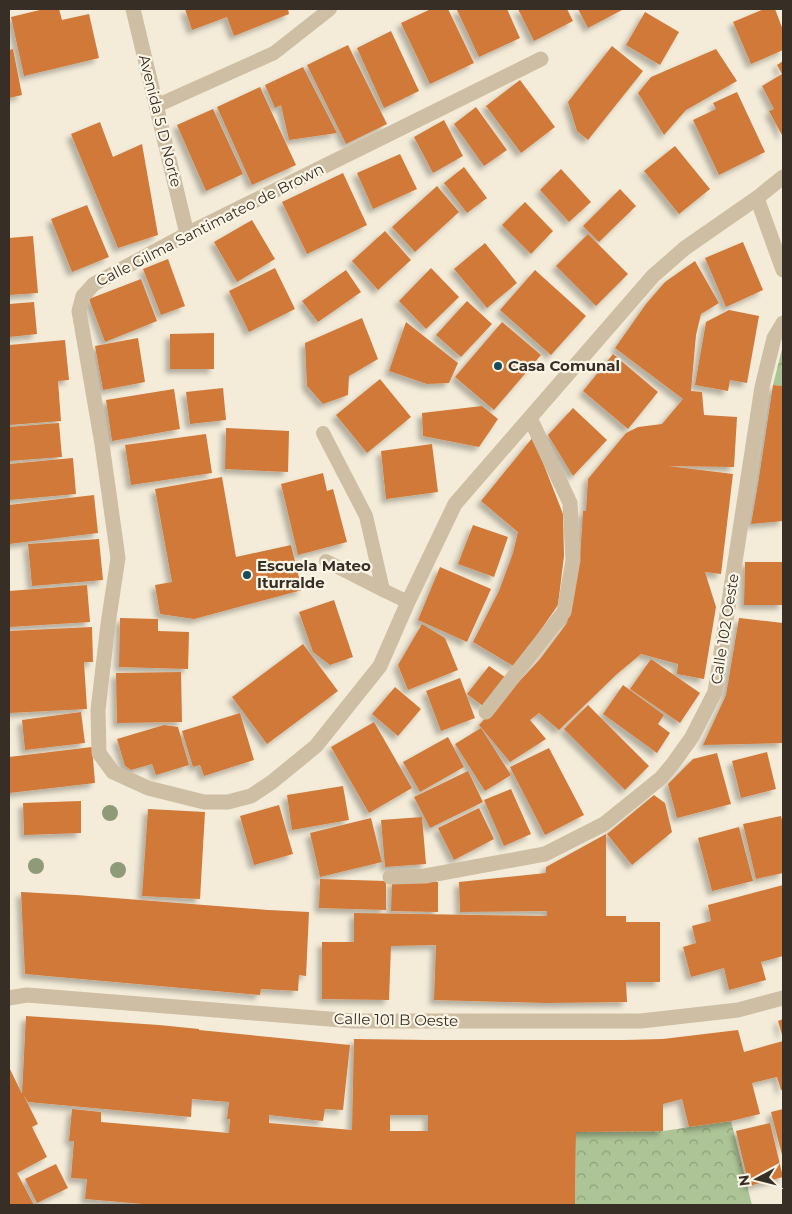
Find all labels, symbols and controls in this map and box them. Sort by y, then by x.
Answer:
street label: Avenida 5 D Norte [135,53,186,189]
street label: Calle Gilma Santimateo de Brown [93,159,327,290]
place label: Casa Comunal [508,356,620,375]
marker: Casa Comunal [492,360,504,372]
place label: Escuela Mateo Iturralde [257,556,371,592]
marker: Escuela Mateo Iturralde [241,569,253,581]
street label: Calle 102 Oeste [706,572,743,686]
street label: Calle 101 B Oeste [334,1009,458,1030]
north arrow [732,1154,782,1204]
text: N [734,1174,754,1187]

